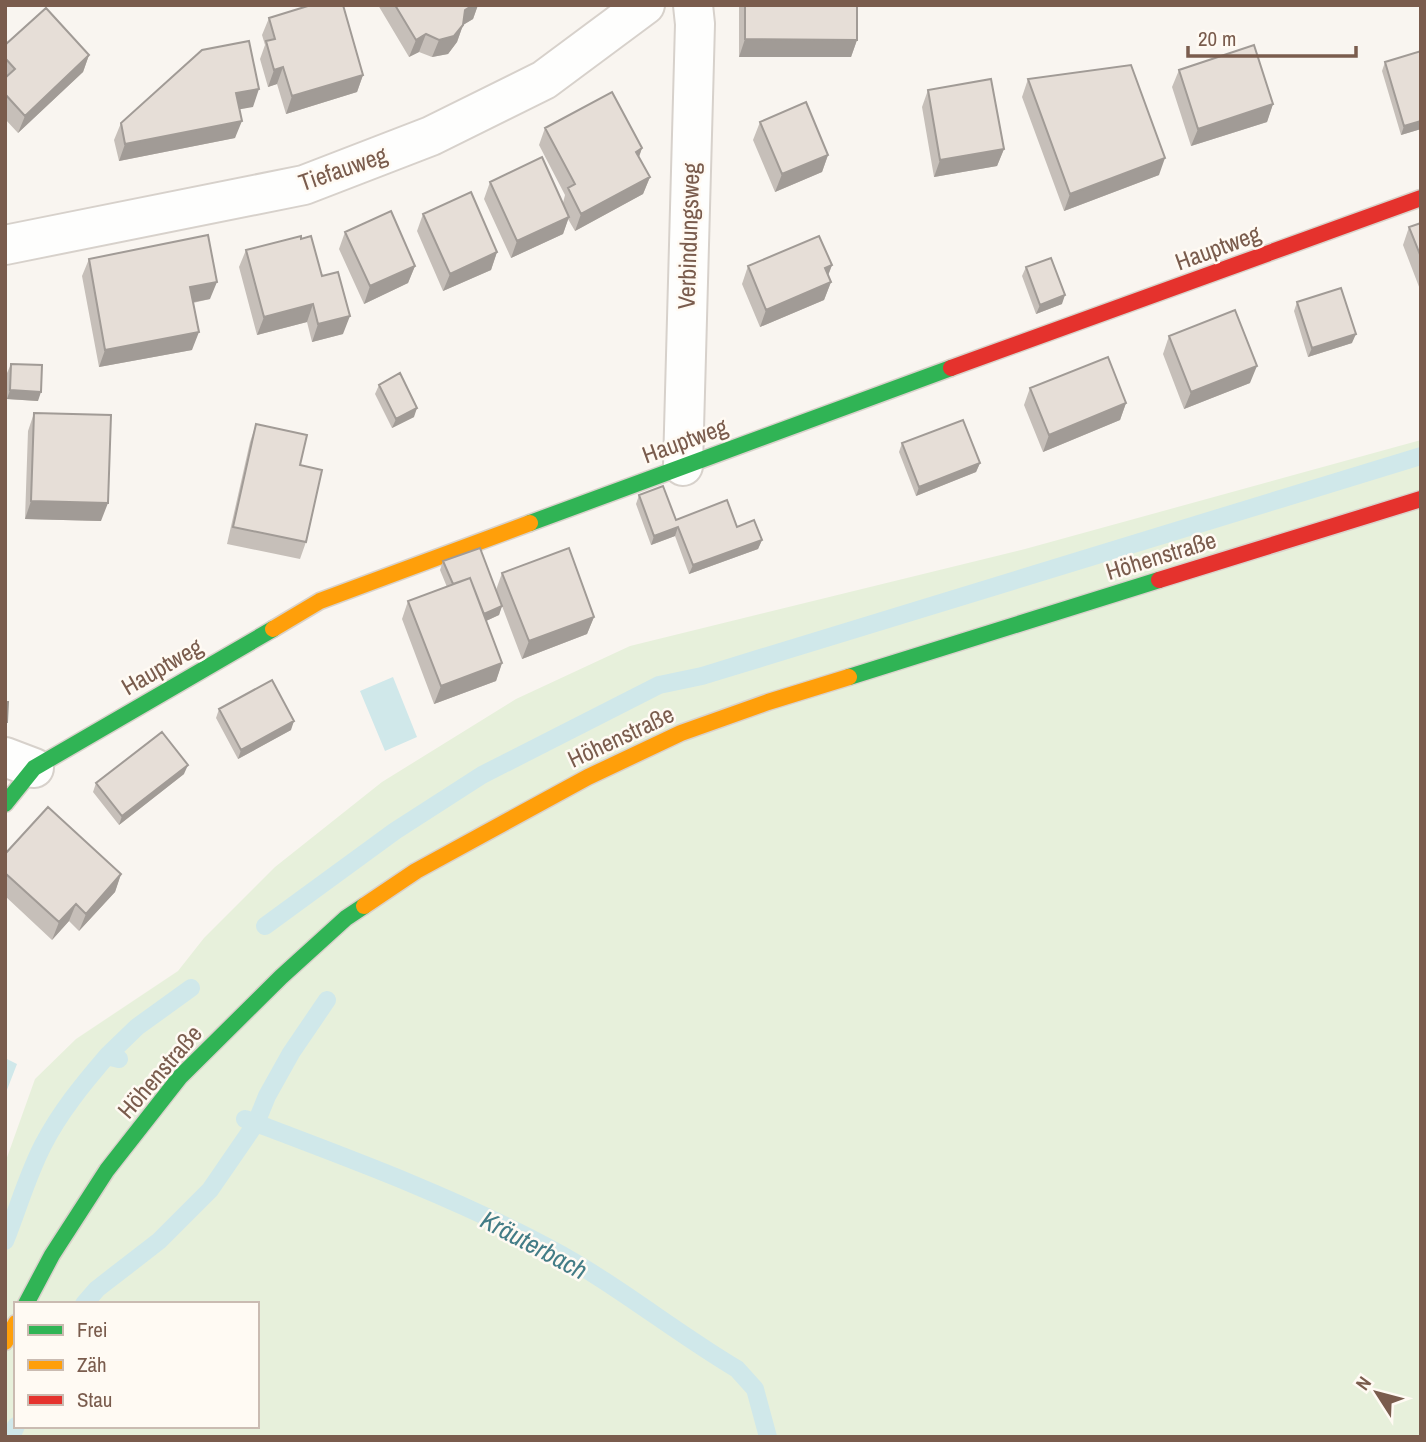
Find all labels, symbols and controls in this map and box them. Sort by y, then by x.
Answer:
scale bar [1188,14,1356,58]
text: 20 m [1198,24,1236,53]
street label: Tiefauweg [294,138,391,198]
street label: Verbindungsweg [669,162,707,310]
street label: Hauptweg [1171,217,1265,277]
street label: Hauptweg [638,410,732,470]
street label: Höhenstraße [1102,523,1220,587]
street label: Hauptweg [115,630,208,702]
street label: Höhenstraße [562,698,679,775]
street label: Höhenstraße [110,1018,209,1125]
water label: Kräuterbach [475,1202,594,1287]
legend [14,1302,259,1428]
text: Frei [77,1315,108,1344]
text: Zäh [77,1350,107,1379]
north arrow [1342,1358,1412,1428]
text: N [1349,1371,1377,1395]
text: Stau [77,1385,112,1414]

